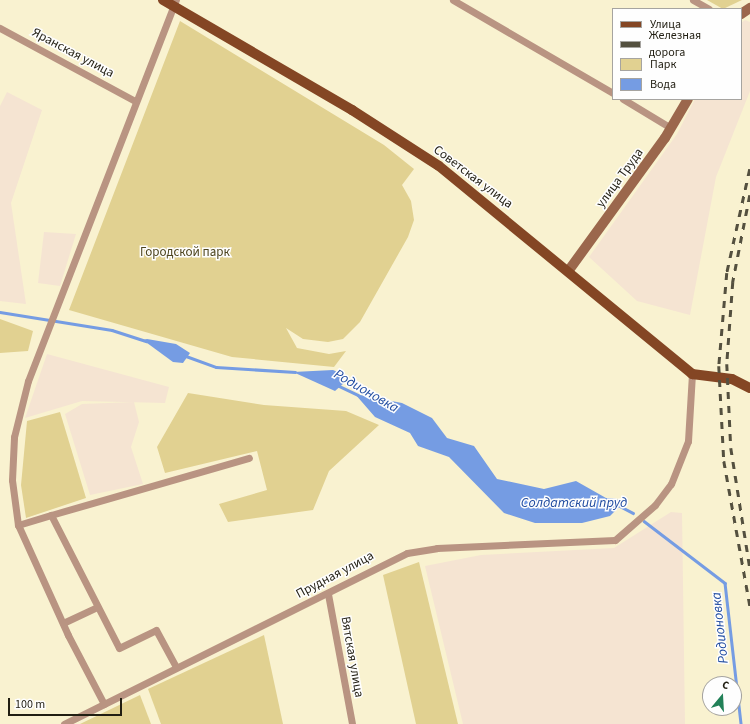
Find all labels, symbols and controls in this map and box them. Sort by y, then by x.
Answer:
legend [612,8,742,100]
text: Улица [650,16,681,33]
street label: Яранская улица [29,25,117,81]
text: Железная дорога [649,27,701,61]
text: Парк [650,56,676,73]
text: Вода [650,76,676,93]
street label: Советская улица [430,142,516,212]
street label: улица Труда [593,145,647,211]
park label: Городской парк [140,244,230,260]
water label: Родионовка [331,366,401,416]
water label: Солдатский пруд [521,495,627,511]
street label: Прудная улица [294,548,376,602]
water label: Родионовка [708,591,732,665]
street label: Вятская улица [337,615,367,699]
north arrow [702,676,742,716]
text: С [720,677,731,693]
scale bar [10,690,124,716]
text: 100 m [15,696,45,713]

